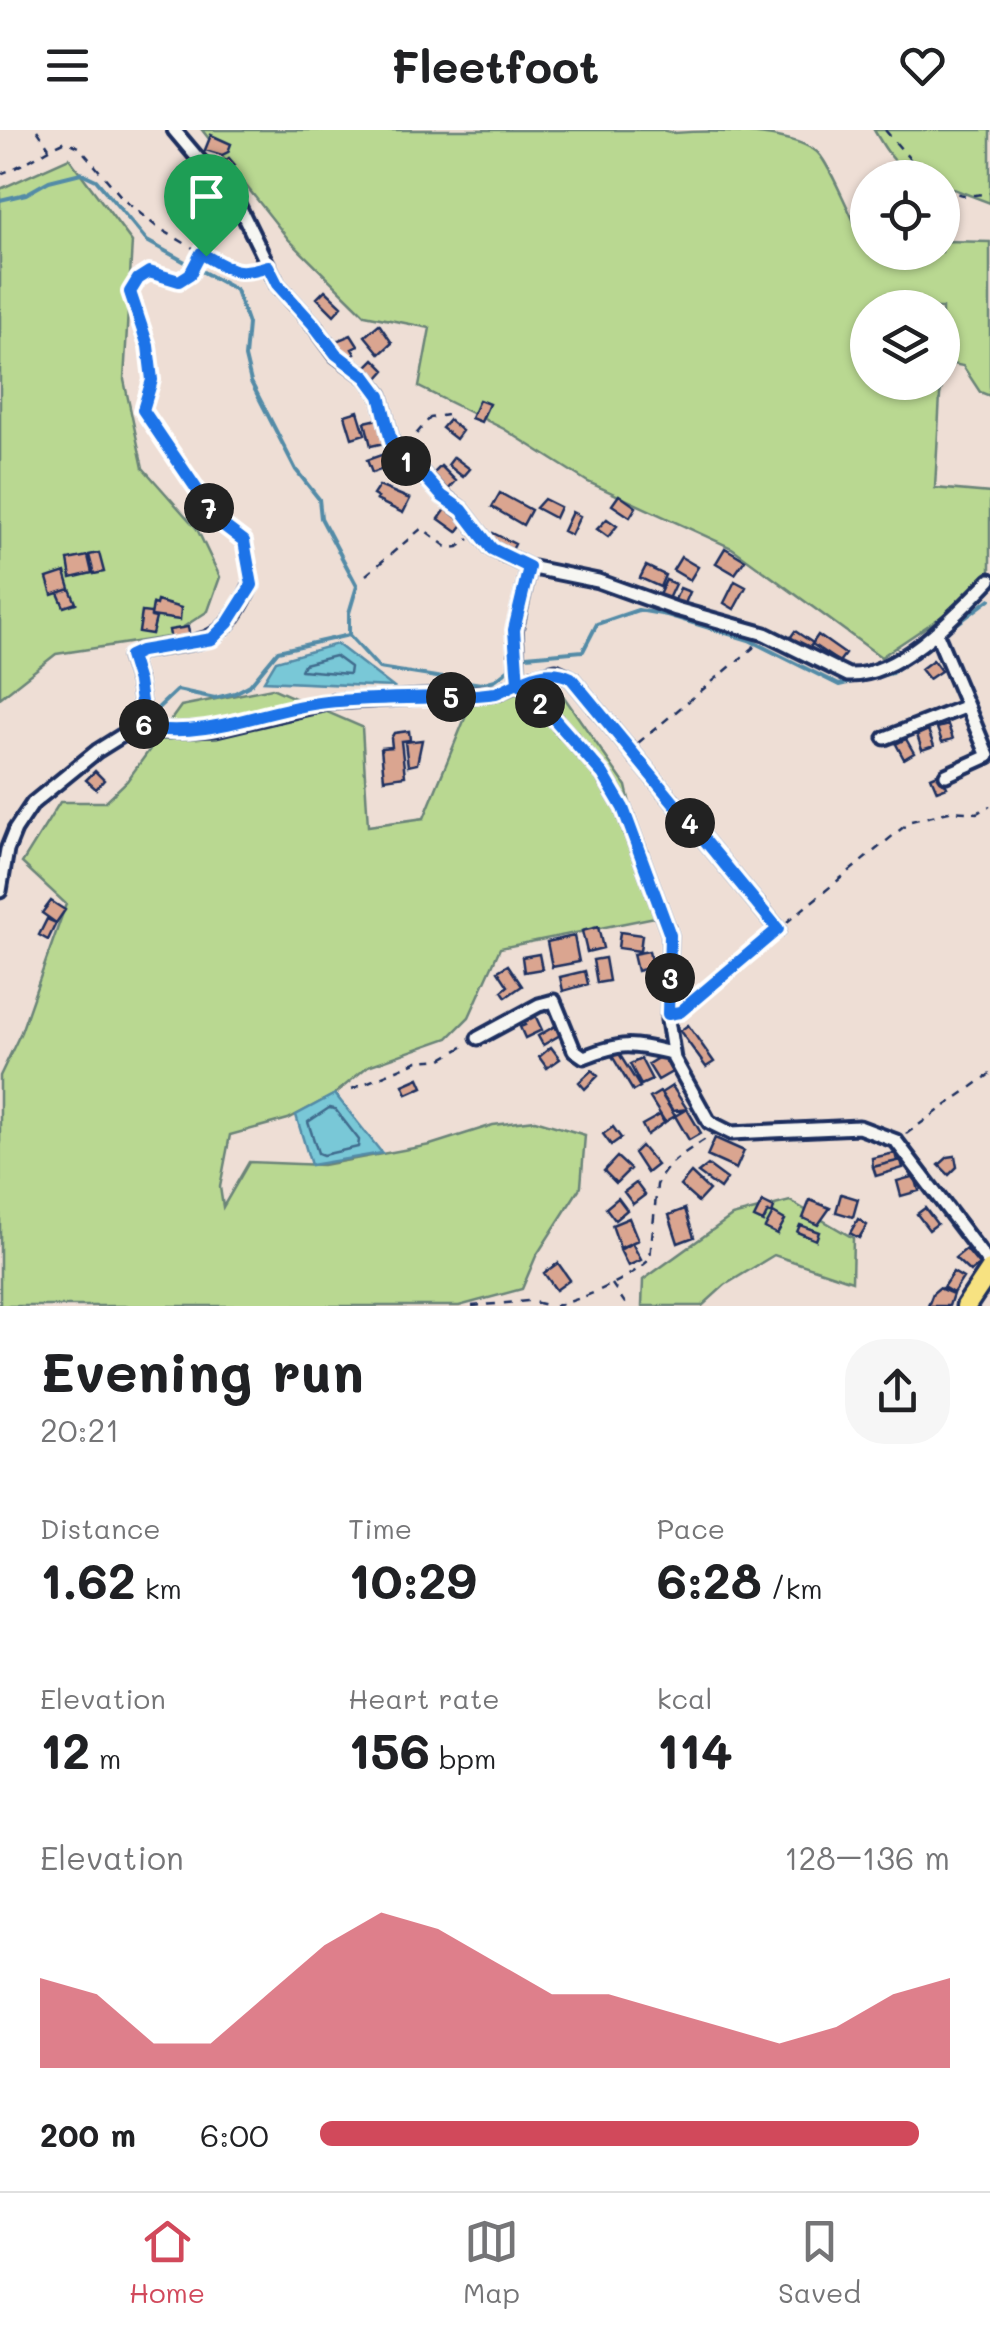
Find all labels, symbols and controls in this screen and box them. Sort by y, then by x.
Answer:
text: Fleetfoot [391,36,599,94]
icon: menu [40,38,95,93]
icon: heart [895,38,950,93]
pin [164,154,249,257]
map controls [850,160,960,400]
button: locate [850,160,960,270]
icon: arrive [179,169,234,224]
button: layers [850,290,960,400]
pin: 1 [381,436,431,486]
text: 1 [400,443,412,479]
pin: 7 [184,483,234,533]
text: 7 [201,490,217,526]
pin: 5 [426,672,476,722]
pin: 2 [515,678,565,728]
text: 5 [443,679,459,715]
text: 2 [532,685,548,721]
pin: 6 [119,699,169,749]
text: 6 [136,706,152,742]
pin: 4 [665,798,715,848]
text: 4 [681,805,699,841]
pin: 3 [645,953,695,1003]
text: 3 [662,960,678,996]
text: Evening run [40,1334,364,1406]
button: share [845,1339,950,1444]
text: 20:21 [40,1408,120,1450]
text: Distance [40,1510,161,1546]
text: Time [348,1510,412,1546]
text: Pace [657,1510,725,1546]
text: 1.62 [40,1546,136,1612]
text: 10:29 [348,1546,476,1612]
text: 6:28 [657,1546,762,1612]
text: km [136,1570,182,1606]
text: /km [762,1570,823,1606]
text: Elevation [40,1680,166,1716]
text: Heart rate [348,1680,500,1716]
text: kcal [657,1680,712,1716]
text: 12 [40,1716,90,1782]
text: 156 [348,1716,430,1782]
text: 114 [657,1716,733,1782]
text: m [90,1740,121,1776]
text: bpm [430,1740,496,1776]
text: Elevation [40,1836,184,1878]
text: 128–136 m [784,1836,950,1878]
text: 200 m [40,2113,136,2155]
text: 6:00 [200,2113,269,2155]
tab: Home [129,2214,205,2310]
tab: Map [463,2214,520,2310]
tab: Saved [778,2214,861,2310]

